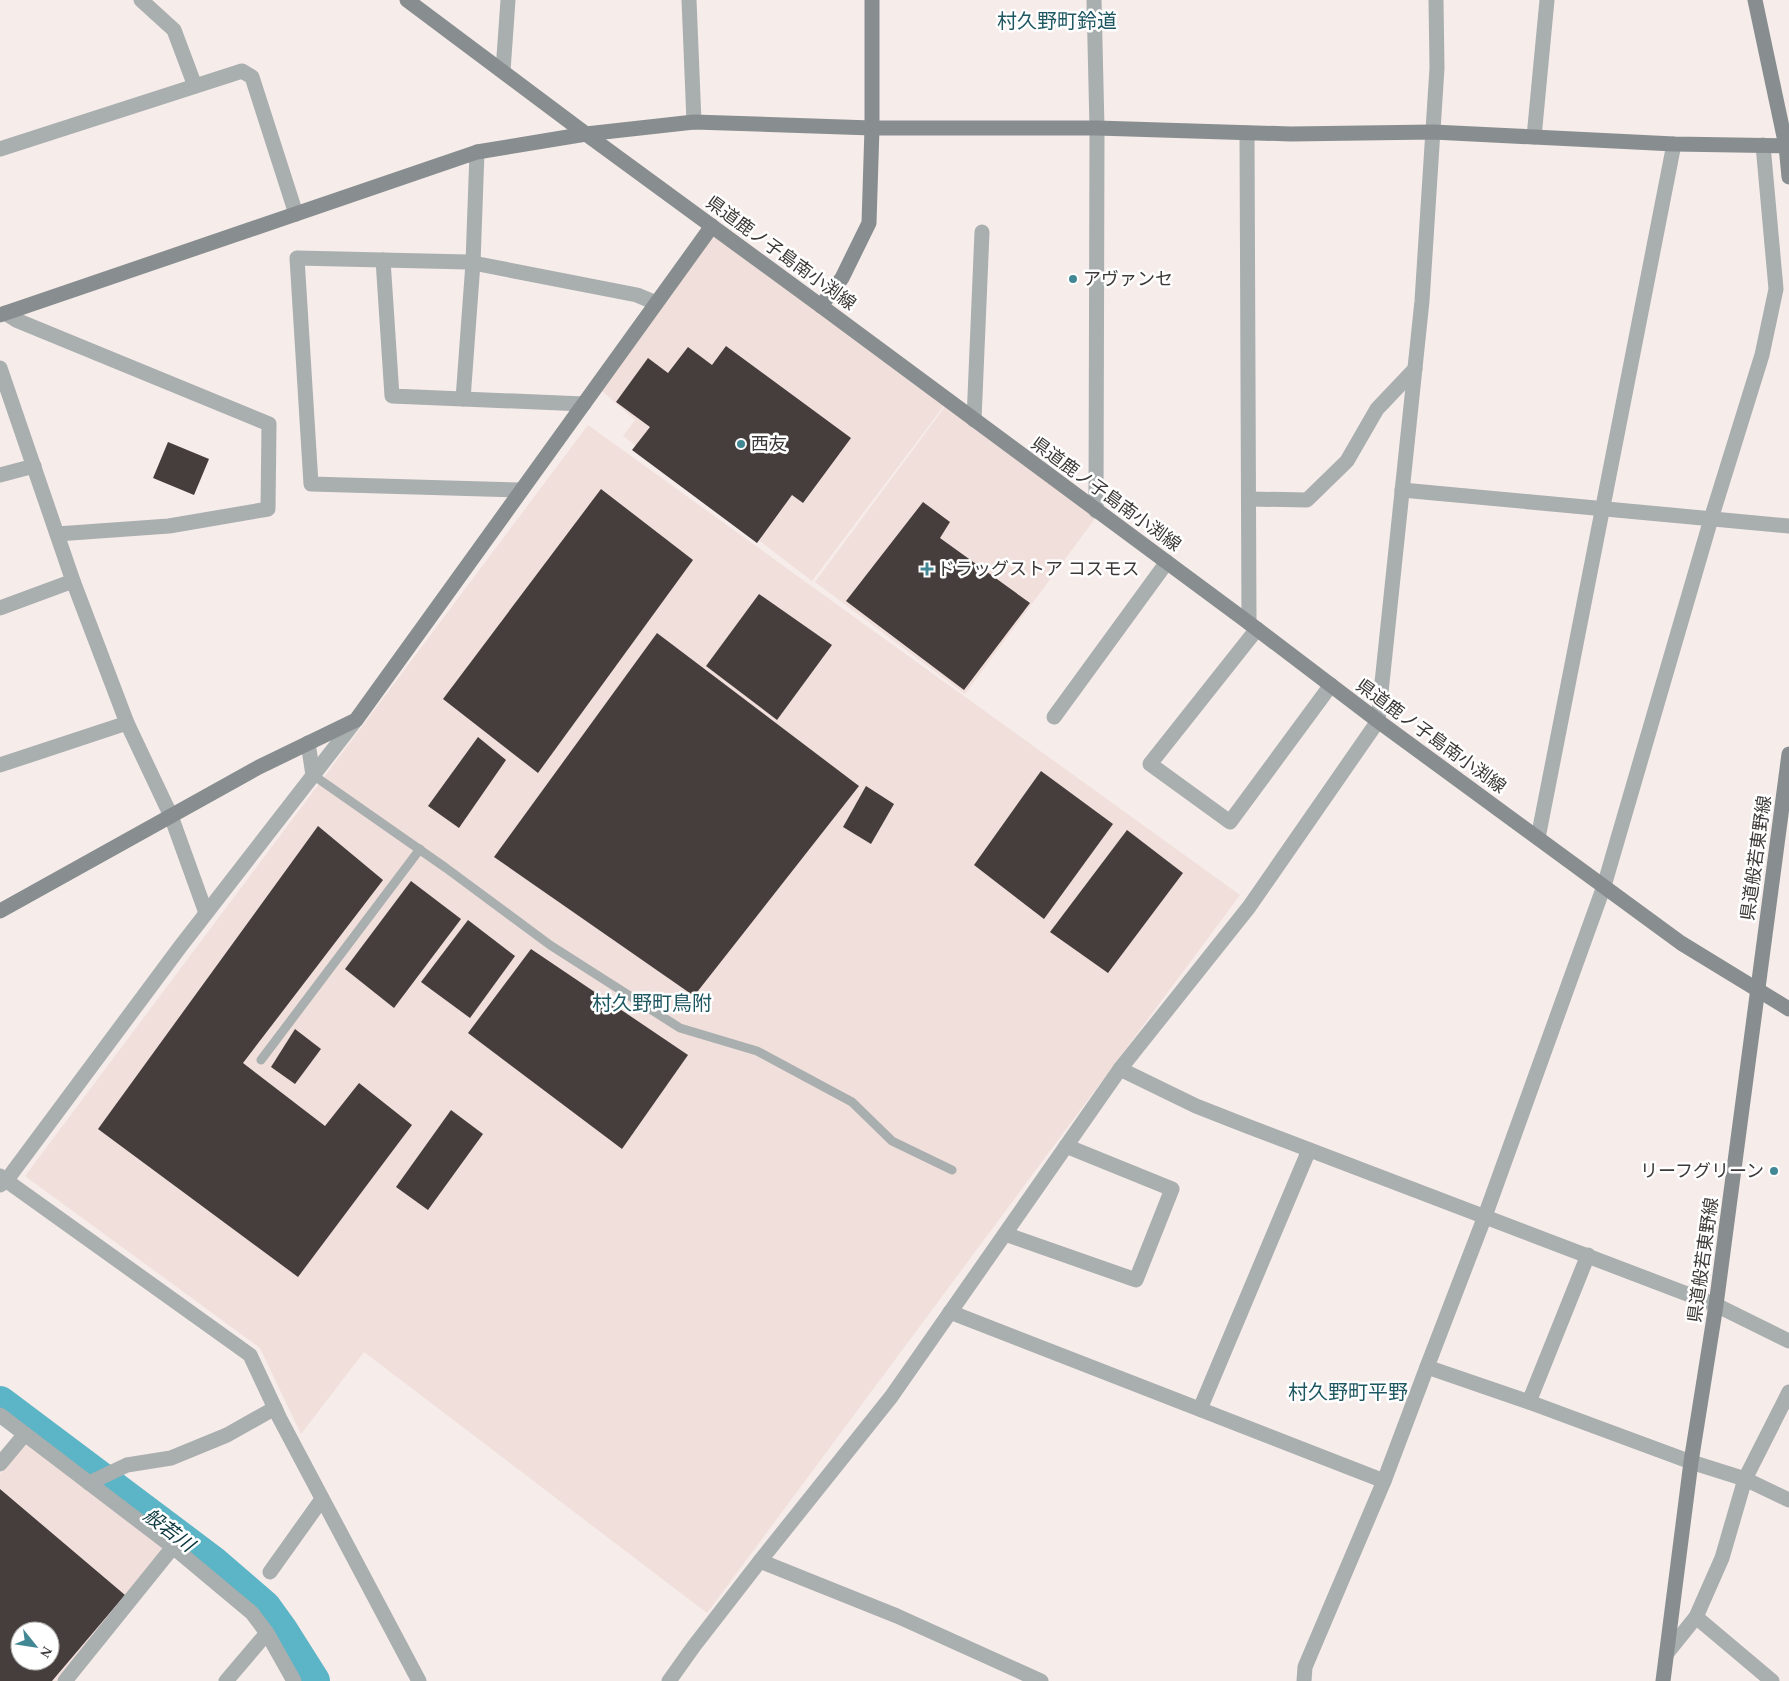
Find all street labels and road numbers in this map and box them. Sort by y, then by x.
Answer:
street label: 県道鹿ノ子島南小渕線 [702,192,860,314]
street label: 県道鹿ノ子島南小渕線 [1027,433,1185,555]
street label: 県道鹿ノ子島南小渕線 [1352,675,1510,797]
street label: 県道般若東野線 [1737,794,1775,922]
street label: 県道般若東野線 [1684,1196,1722,1324]

